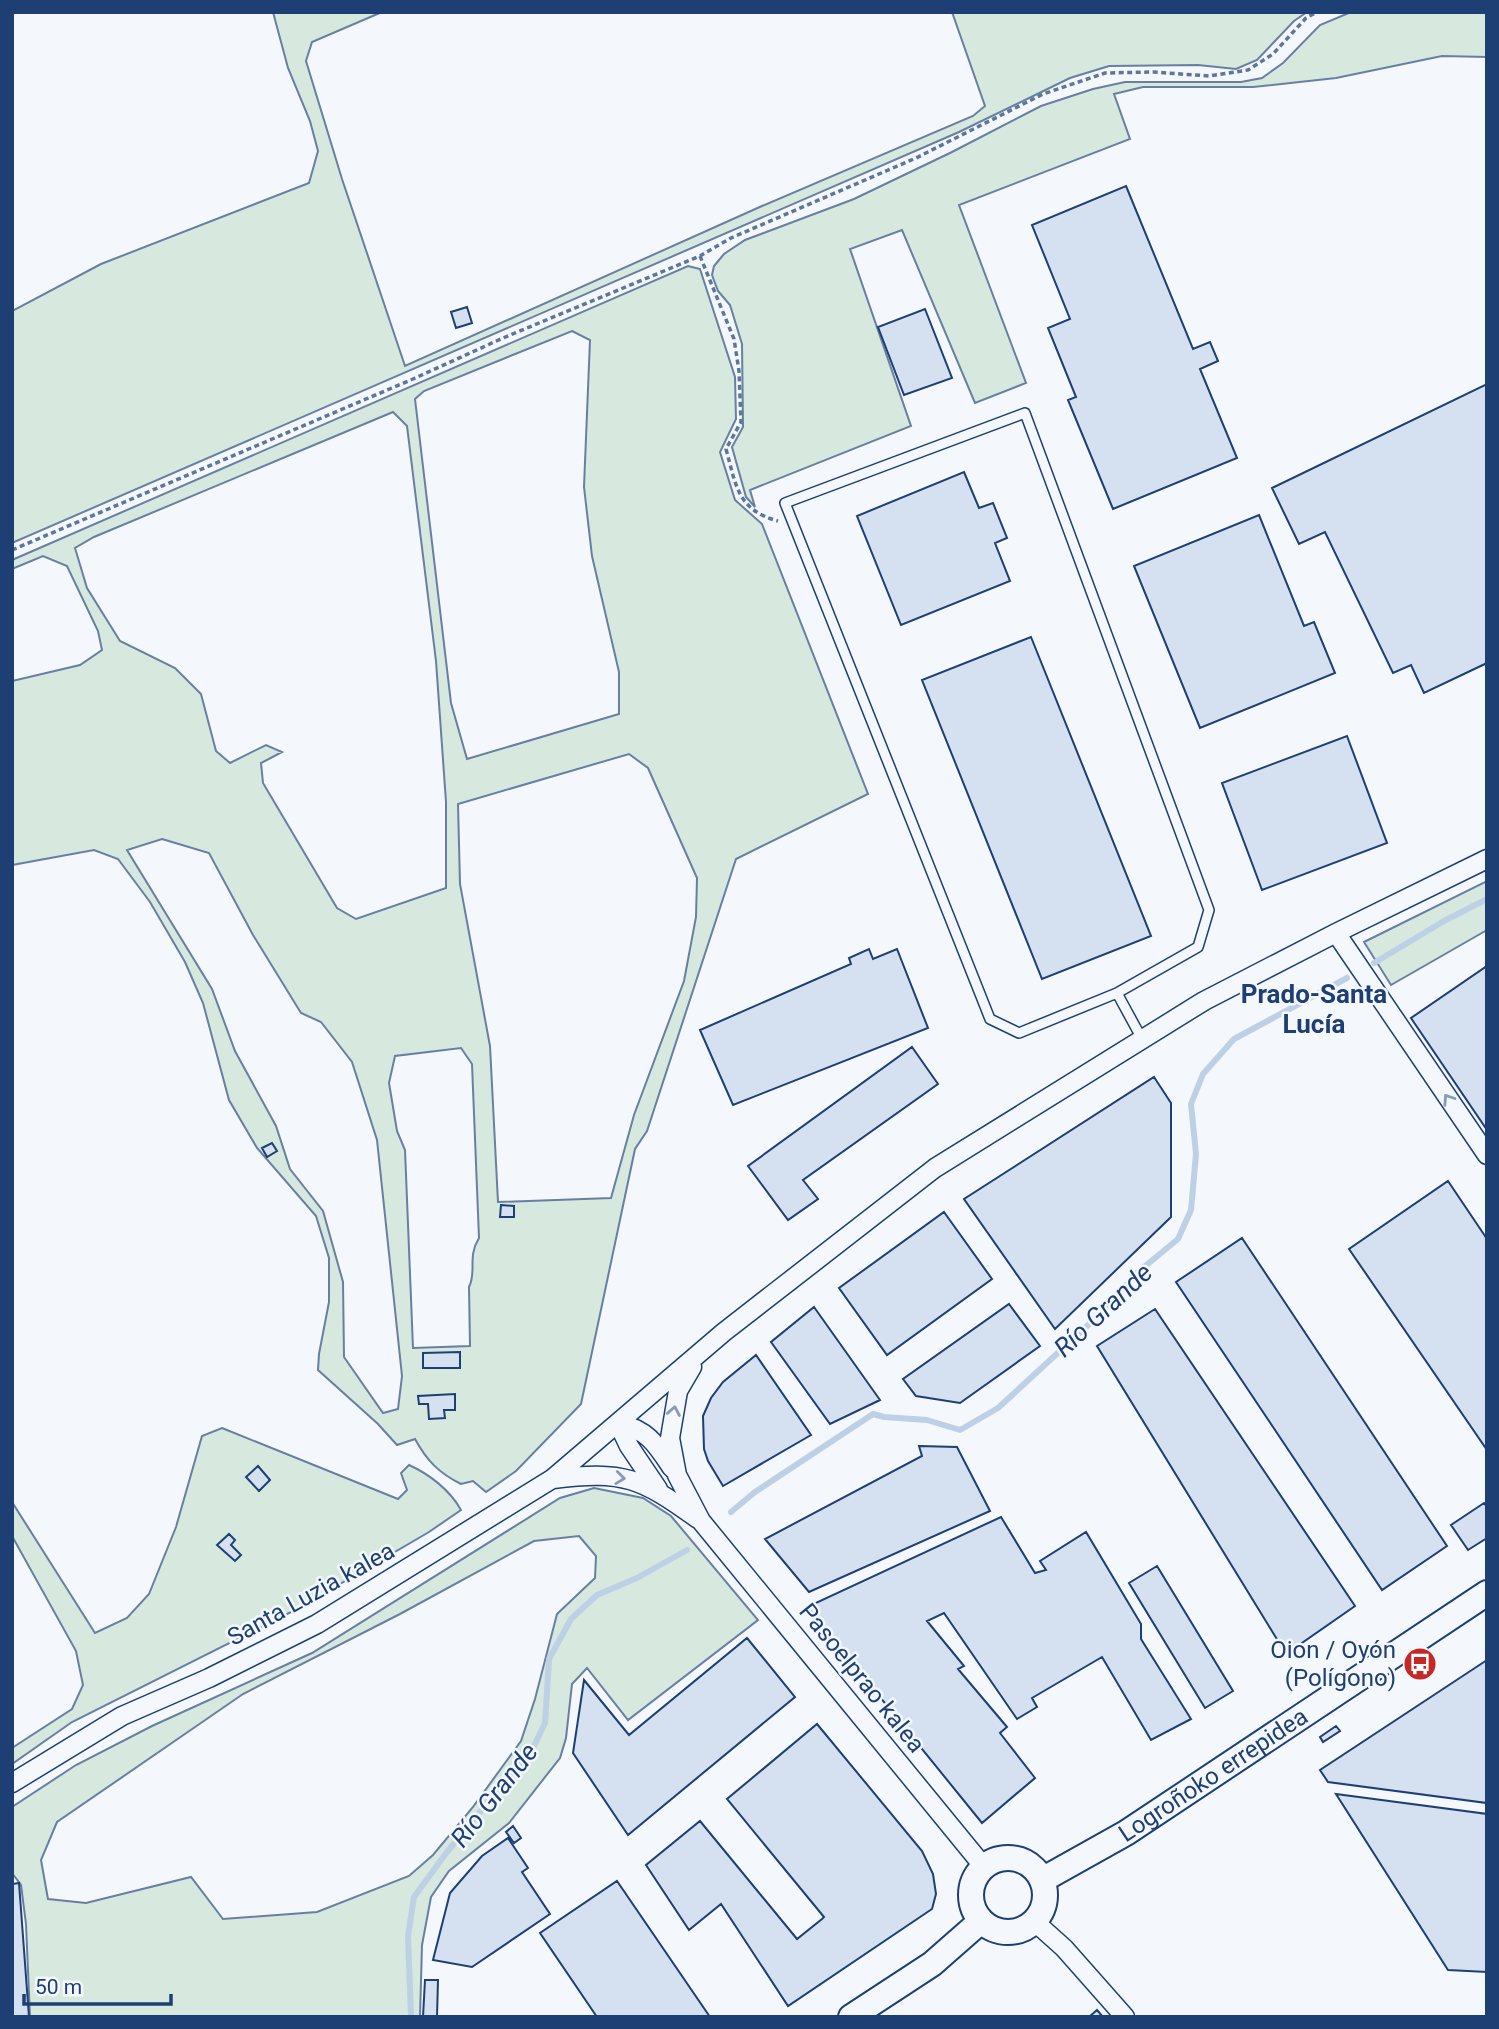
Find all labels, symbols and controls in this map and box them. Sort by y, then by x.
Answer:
district label: Prado-Santa Lucía [1241,979,1387,1039]
one-way arrow [1444,1094,1456,1107]
water label: Río Grande [1048,1257,1158,1363]
one-way arrow [666,1405,681,1417]
one-way arrow [614,1470,626,1485]
street label: Santa Luzia kalea [223,1537,399,1651]
street label: Pasoelprao kalea [793,1598,931,1758]
place label: Oion / Oyón (Polígono) [1270,1636,1396,1692]
bus stop icon: Oion / Oyón (Polígono) [1401,1645,1439,1683]
street label: Logroñoko errepidea [1114,1702,1313,1848]
water label: Río Grande [444,1737,544,1853]
scale bar [24,1962,172,2006]
text: 50 m [35,1975,82,1999]

